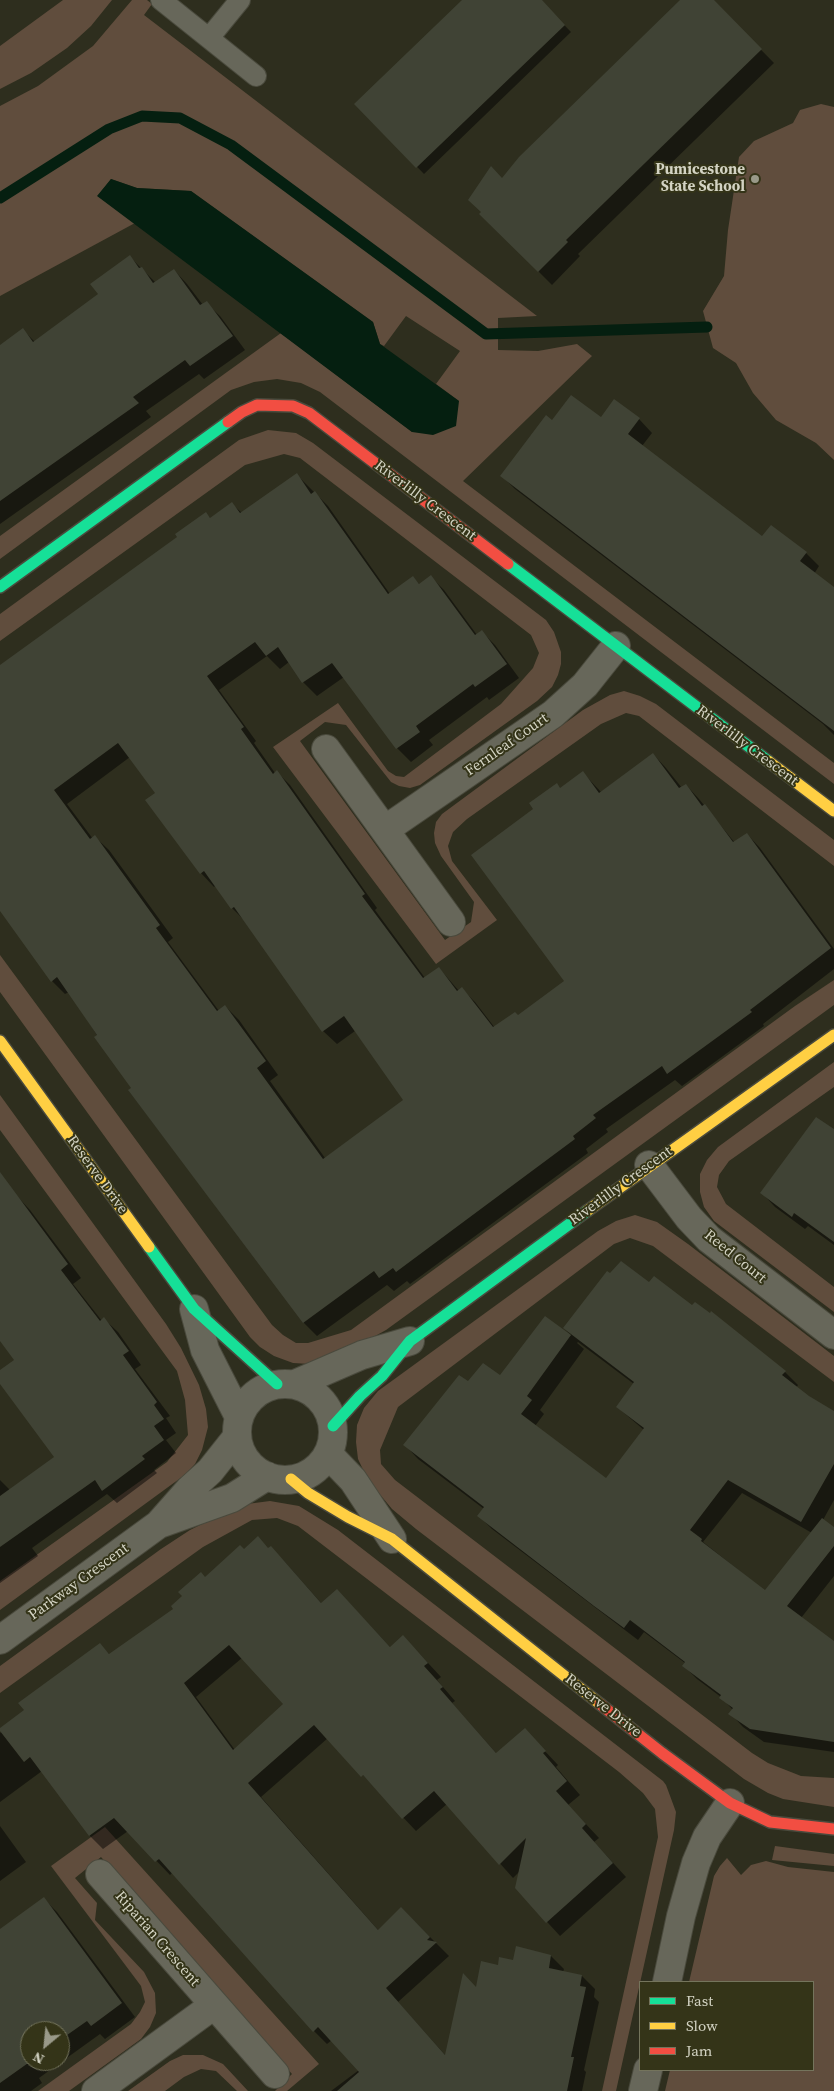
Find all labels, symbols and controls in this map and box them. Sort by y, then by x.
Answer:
place label: Pumicestone State School [655,161,745,196]
marker: Pumicestone State School [749,173,761,185]
street label: Riverlilly Crescent [371,457,479,545]
street label: Riverlilly Crescent [693,702,801,790]
street label: Fernleaf Court [462,710,552,780]
street label: Reserve Drive [63,1132,131,1218]
street label: Riverlilly Crescent [566,1143,676,1229]
street label: Reed Court [700,1226,770,1288]
street label: Parkway Crescent [25,1540,133,1624]
street label: Reserve Drive [561,1670,645,1742]
street label: Riparian Crescent [111,1888,203,1990]
legend [639,1981,814,2071]
text: Fast [686,1990,713,2011]
text: Slow [686,2015,718,2036]
north arrow [20,2021,70,2071]
text: Jam [686,2040,712,2061]
text: N [29,2047,48,2070]

